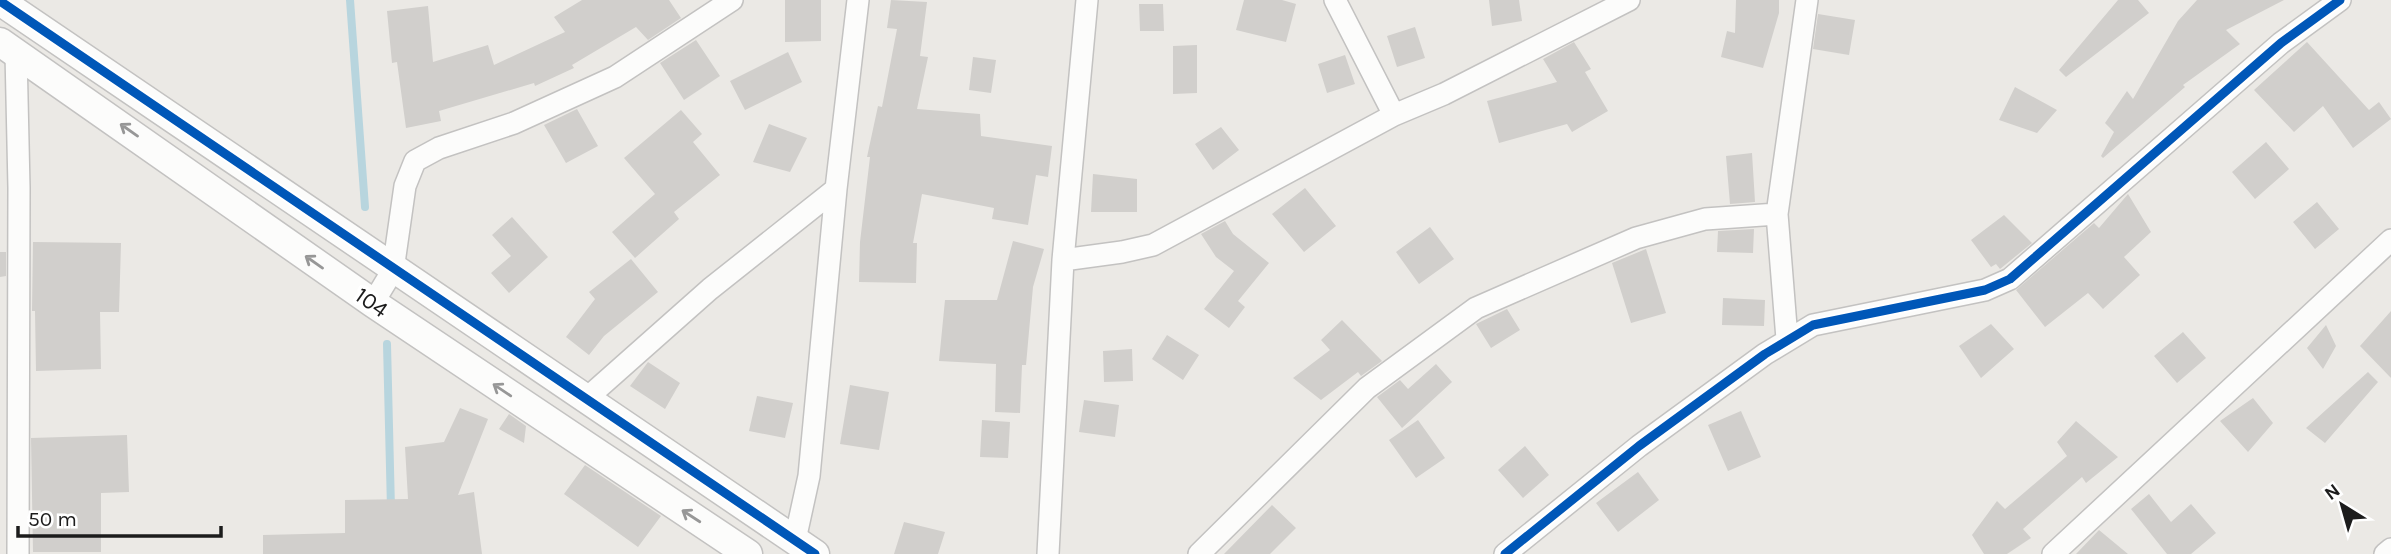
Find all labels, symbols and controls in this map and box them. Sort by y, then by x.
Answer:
one-way arrow [120,123,139,137]
one-way arrow [305,255,324,269]
street label: 104 [350,282,394,323]
one-way arrow [493,383,512,397]
north arrow [2307,470,2377,540]
text: N [2320,479,2344,505]
scale bar [18,494,220,538]
text: 50 m [28,507,77,531]
one-way arrow [682,509,702,523]

